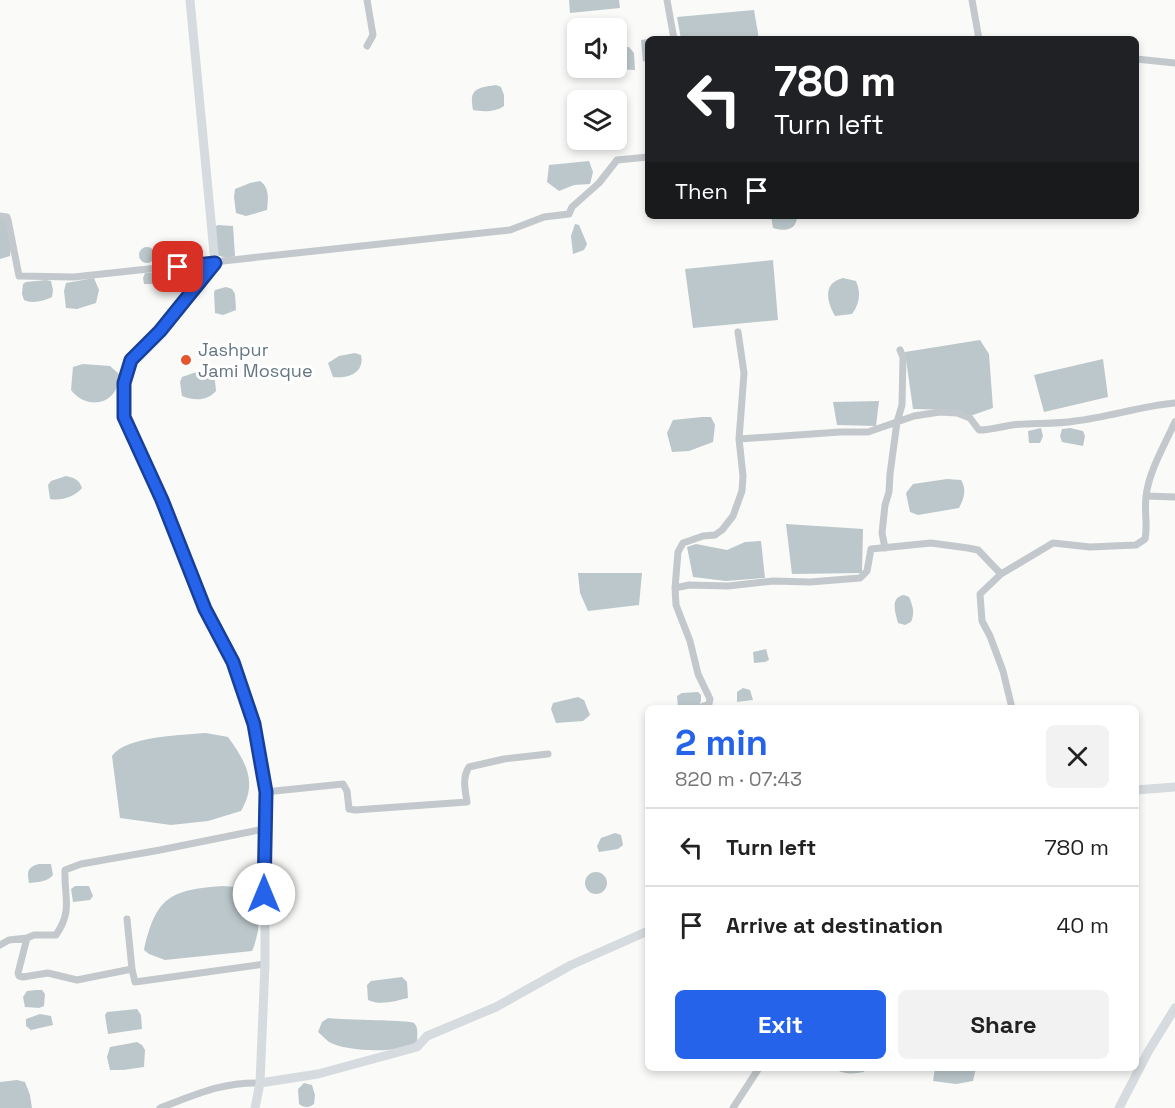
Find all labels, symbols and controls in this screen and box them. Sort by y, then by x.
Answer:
map controls [567,18,627,150]
button: sound [567,18,627,78]
text: 780 m [774,55,896,108]
icon: left [675,60,753,138]
button: layers [567,90,627,150]
text: Turn left [774,107,884,142]
icon: arrive [740,174,773,207]
text: Then [675,177,728,205]
pin [152,241,203,292]
icon: arrive [161,250,194,283]
place label: Jashpur Jami Mosque [198,338,313,382]
marker: Jashpur Jami Mosque [179,353,193,367]
text: 2 min [675,720,768,766]
button: close [1046,725,1109,788]
text: 820 m · 07:43 [675,766,802,792]
icon: left [675,831,708,864]
text: Turn left [726,833,816,861]
text: 780 m [1044,833,1109,861]
position arrow [232,862,296,926]
icon: arrive [675,909,708,942]
text: Arrive at destination [726,911,943,939]
text: 40 m [1057,911,1109,939]
button: Exit [675,990,886,1059]
button: Share [898,990,1109,1059]

